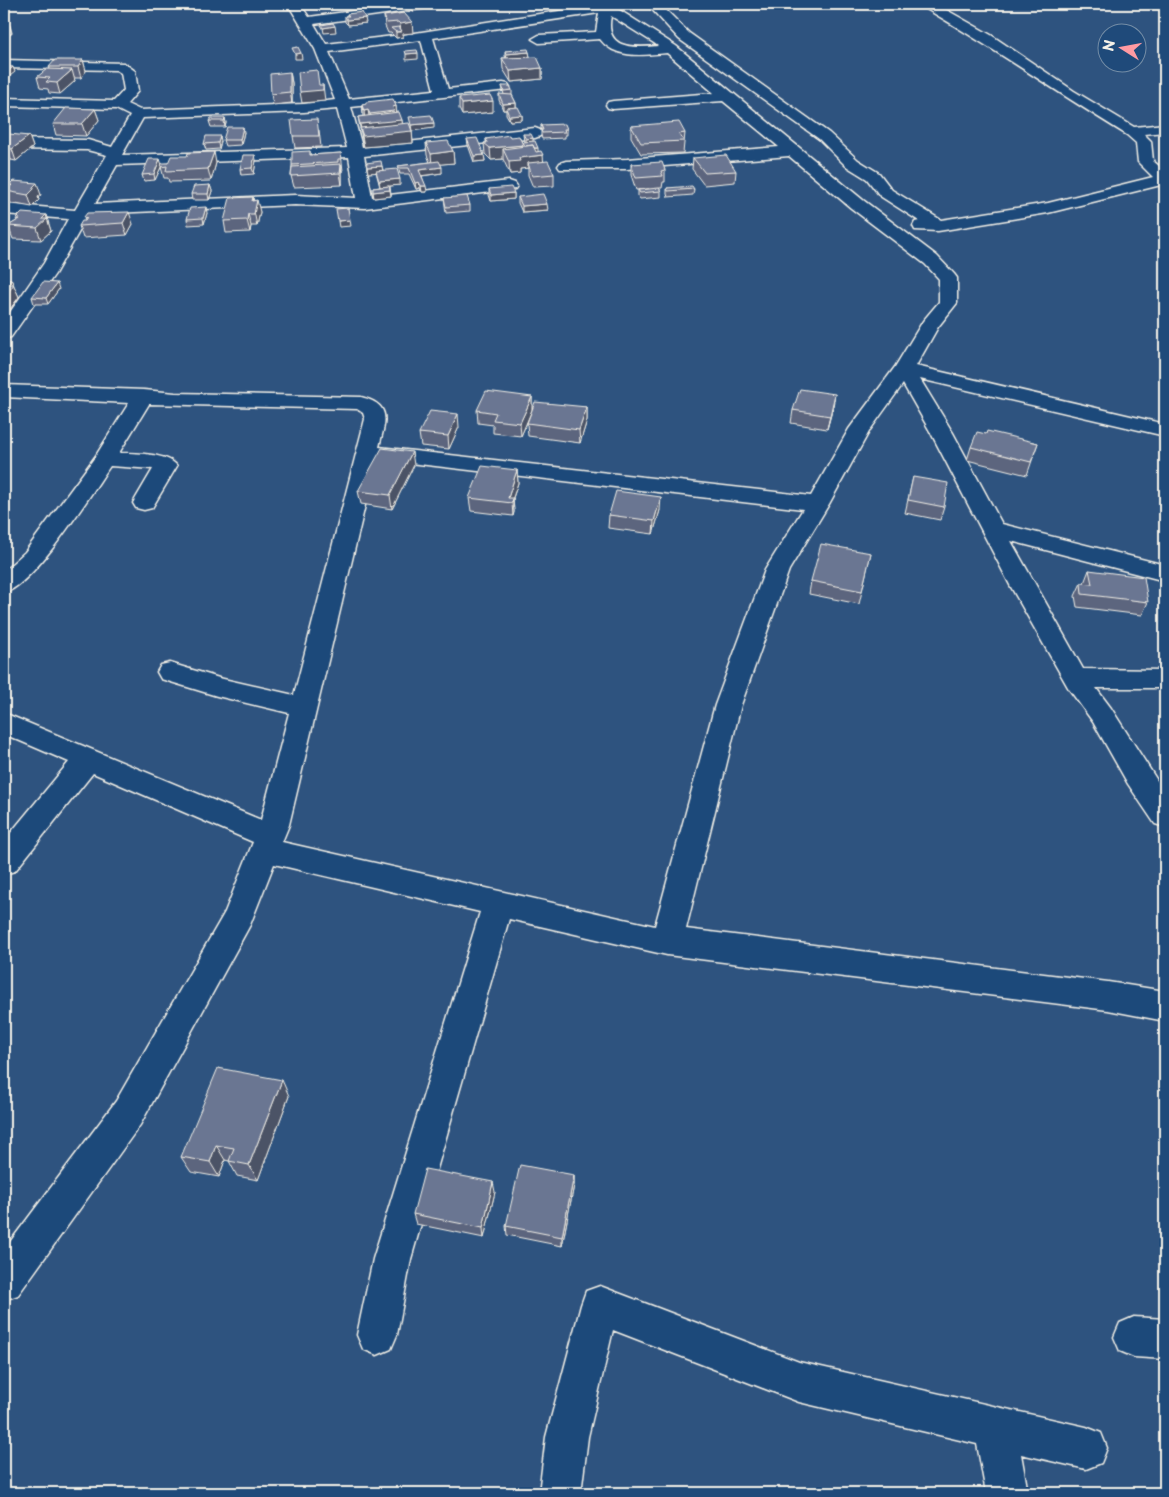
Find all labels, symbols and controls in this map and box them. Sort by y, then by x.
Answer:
north arrow [1096,22,1146,72]
text: N [1097,38,1120,53]

